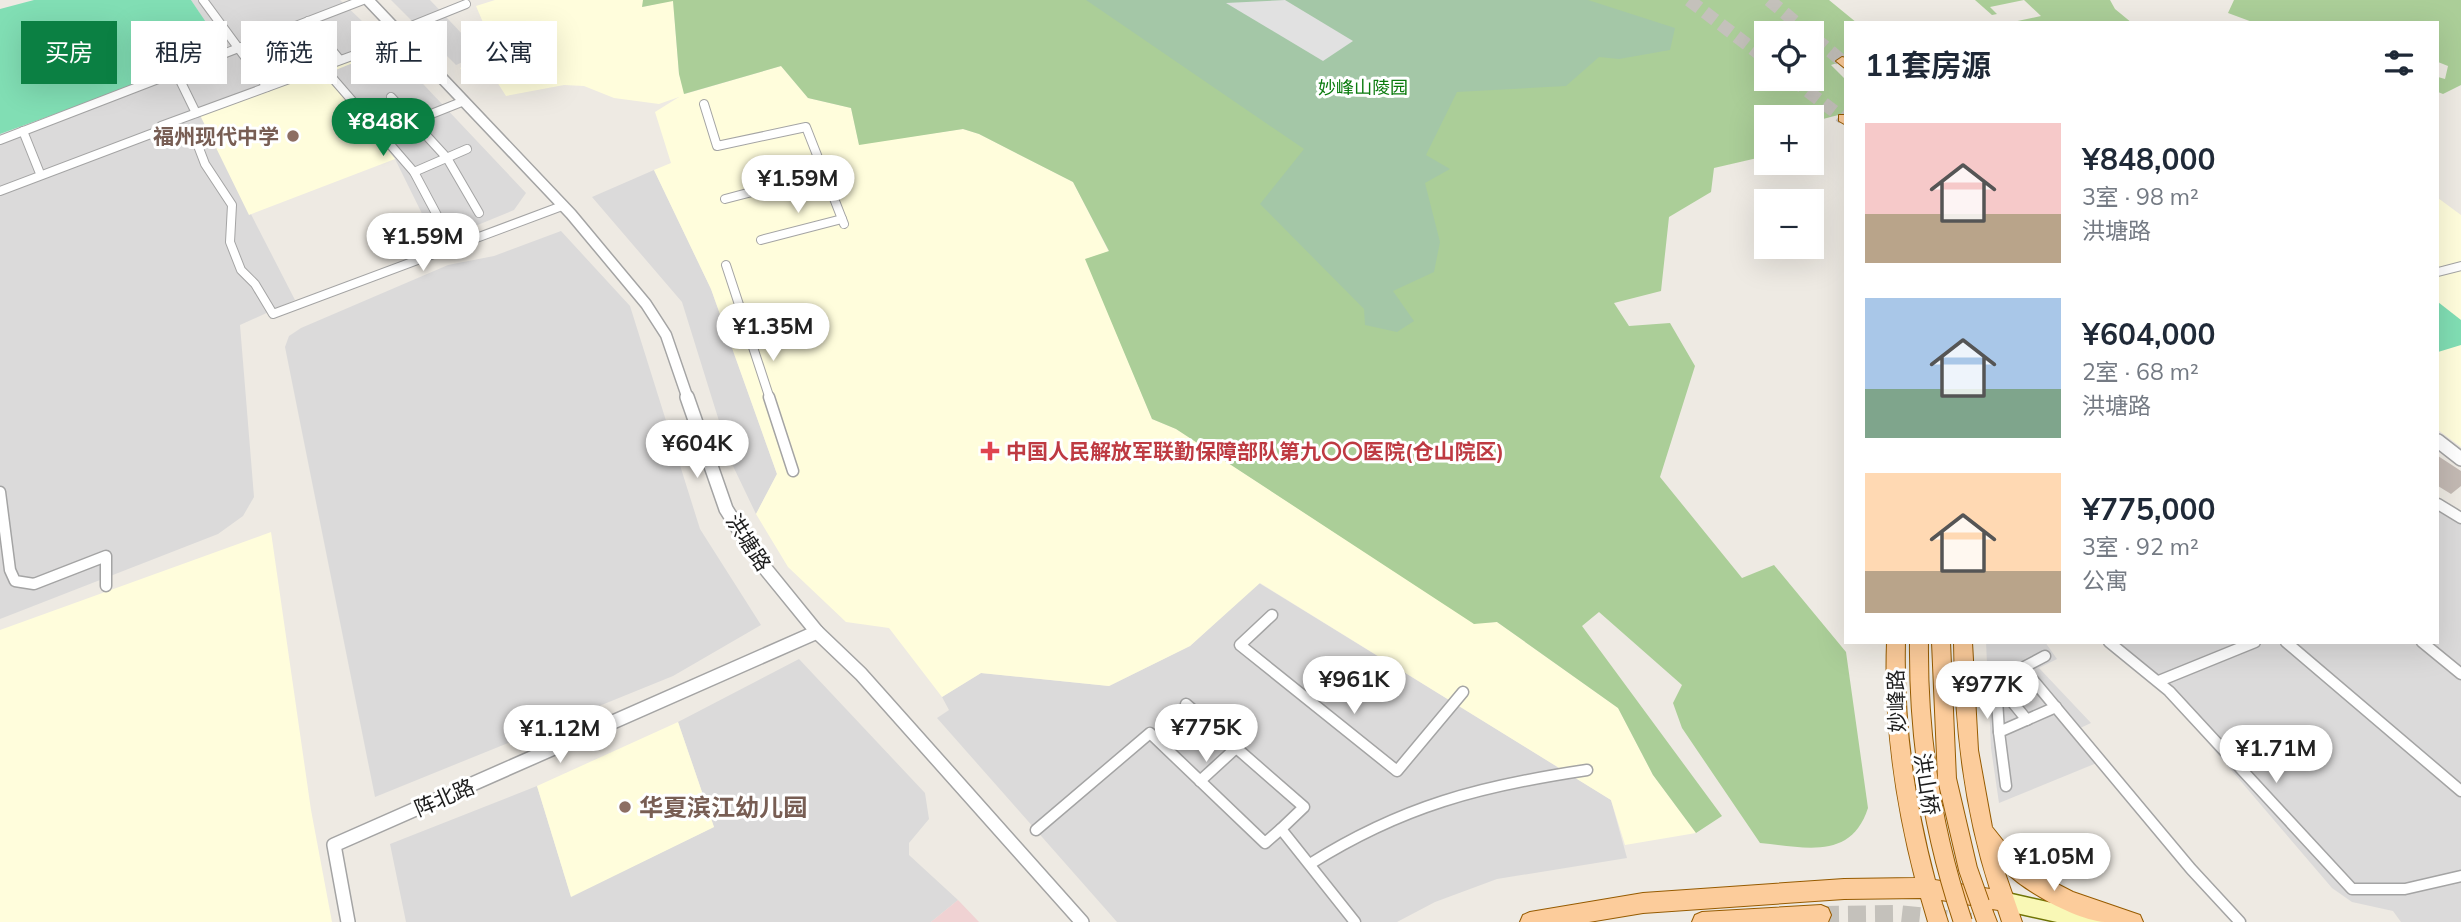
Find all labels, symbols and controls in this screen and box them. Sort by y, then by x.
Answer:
chip: 买房 [21,21,117,84]
chip: 租房 [131,21,227,84]
chip: 筛选 [241,21,337,84]
chip: 新上 [351,21,447,84]
chip: 公寓 [461,21,557,84]
map controls [1754,21,1824,259]
button: locate [1754,21,1824,91]
icon: filters [2380,44,2418,82]
text: 11套房源 [1865,46,1991,84]
park label: 妙峰山陵园 [1318,76,1408,99]
pin: ¥848K [334,99,432,158]
button: + [1754,105,1824,175]
text: ¥848K [348,106,418,135]
place label: 福州现代中学 [153,123,279,149]
marker: 福州现代中学 [285,128,301,144]
text: ¥848,000 [2082,140,2215,178]
icon: home [1921,151,2005,235]
pin: ¥1.59M [741,156,855,215]
text: ¥1.59M [758,163,838,192]
text: 3室 · 98 m² [2082,182,2199,211]
button: − [1754,189,1824,259]
pin: ¥1.59M [366,214,480,273]
text: 洪塘路 [2082,216,2151,245]
text: ¥1.59M [383,221,463,250]
pin: ¥1.35M [716,304,830,363]
text: ¥1.35M [733,311,813,340]
text: ¥604,000 [2082,315,2215,353]
icon: home [1921,326,2005,410]
text: 2室 · 68 m² [2082,357,2199,386]
text: 洪塘路 [2082,391,2151,420]
pin: ¥604K [648,420,746,480]
text: ¥604K [662,428,732,457]
place label: 中国人民解放军联勤保障部队第九〇〇医院(仓山院区) [1006,438,1504,464]
marker: 中国人民解放军联勤保障部队第九〇〇医院(仓山院区) [980,441,1000,461]
text: ¥775,000 [2082,490,2215,528]
icon: home [1921,501,2005,585]
street label: 洪塘路 [721,509,777,575]
text: 3室 · 92 m² [2082,532,2199,561]
text: 公寓 [2082,566,2128,595]
pin: ¥961K [1305,656,1403,716]
pin: ¥977K [1938,662,2036,721]
text: ¥961K [1319,664,1389,693]
street label: 妙峰路 [1882,669,1910,733]
text: ¥977K [1952,669,2022,698]
pin: ¥775K [1157,704,1255,764]
pin: ¥1.12M [503,706,617,765]
text: ¥775K [1171,712,1241,741]
text: ¥1.12M [520,713,600,742]
pin: ¥1.71M [2219,726,2333,785]
text: ¥1.71M [2236,733,2316,762]
street label: 洪山桥 [1909,751,1945,817]
street label: 阵北路 [410,773,478,821]
place label: 华夏滨江幼儿园 [639,792,807,822]
marker: 华夏滨江幼儿园 [617,799,633,815]
pin: ¥1.05M [1997,834,2111,893]
text: ¥1.05M [2014,841,2094,870]

